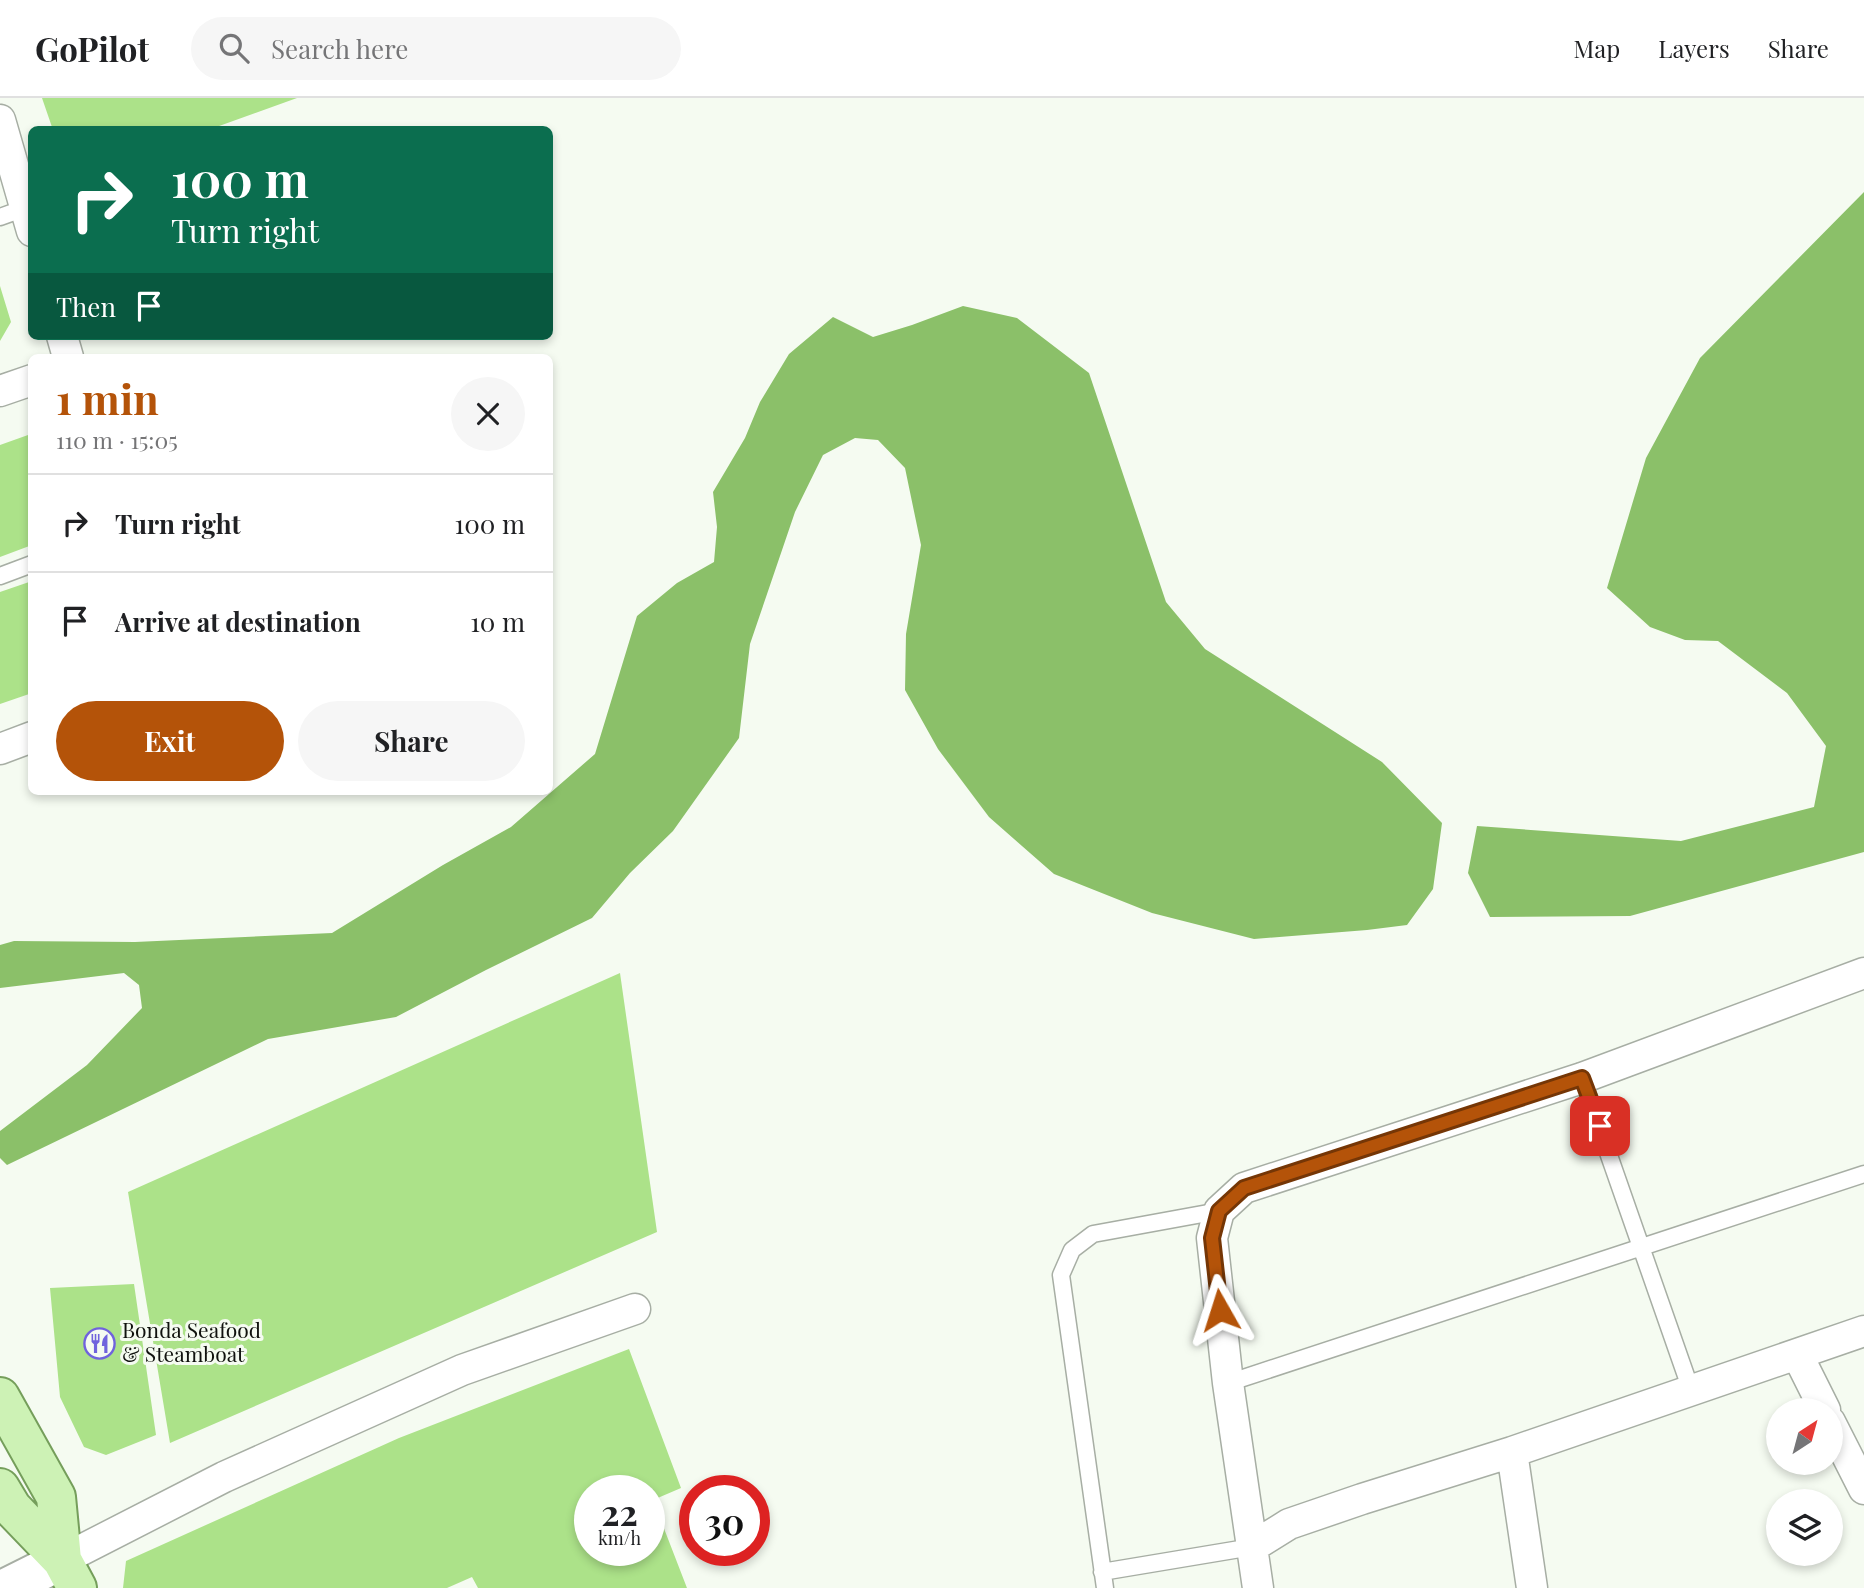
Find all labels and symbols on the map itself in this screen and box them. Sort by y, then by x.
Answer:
pin [1570,1096,1630,1156]
position arrow [1183,1273,1257,1347]
place label: Bonda Seafood & Steamboat [122,1315,261,1367]
restaurant icon: Bonda Seafood & Steamboat [82,1326,116,1360]
north arrow [1766,1398,1843,1475]
speed limit sign: 30 [679,1475,770,1566]

